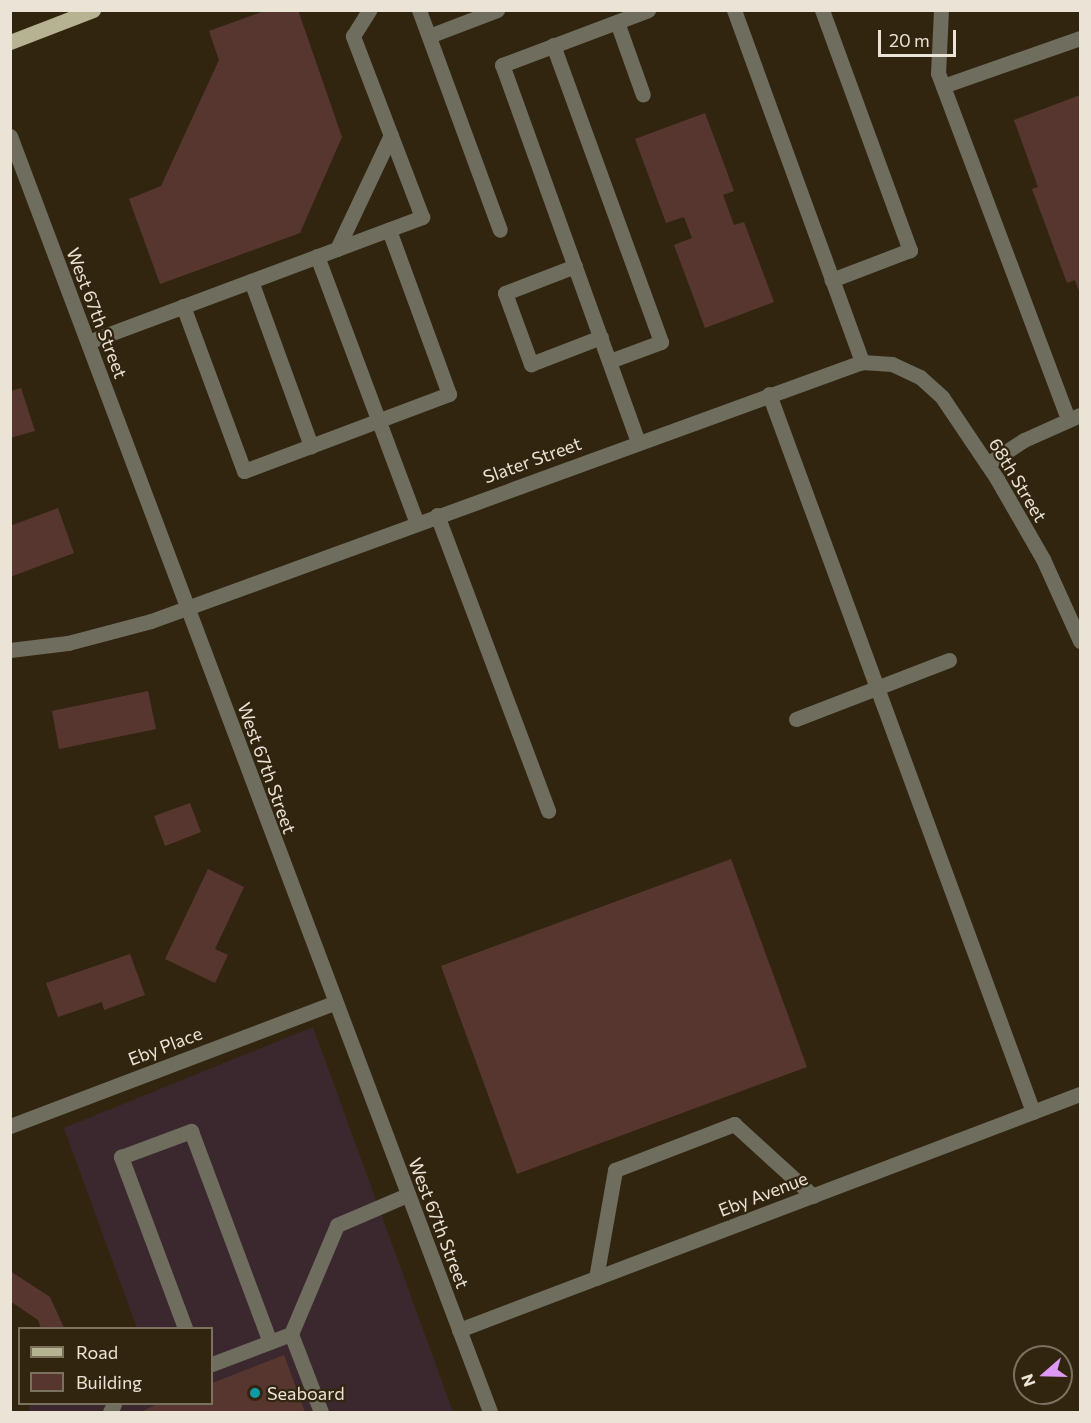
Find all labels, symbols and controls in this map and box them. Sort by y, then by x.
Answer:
scale bar [881,18,959,56]
text: 20 m [889,29,930,51]
street label: West 67th Street [62,245,132,381]
street label: Slater Street [480,432,584,488]
street label: 68th Street [985,434,1051,526]
street label: West 67th Street [233,699,301,837]
street label: Eby Place [125,1022,205,1070]
street label: West 67th Street [404,1155,474,1291]
street label: Eby Avenue [715,1167,811,1221]
legend [18,1327,213,1405]
text: Road [76,1341,118,1363]
north arrow [1013,1345,1073,1405]
text: Building [76,1371,142,1393]
text: N [1017,1372,1038,1390]
place label: Seaboard [267,1382,345,1404]
marker: Seaboard [248,1386,262,1400]

